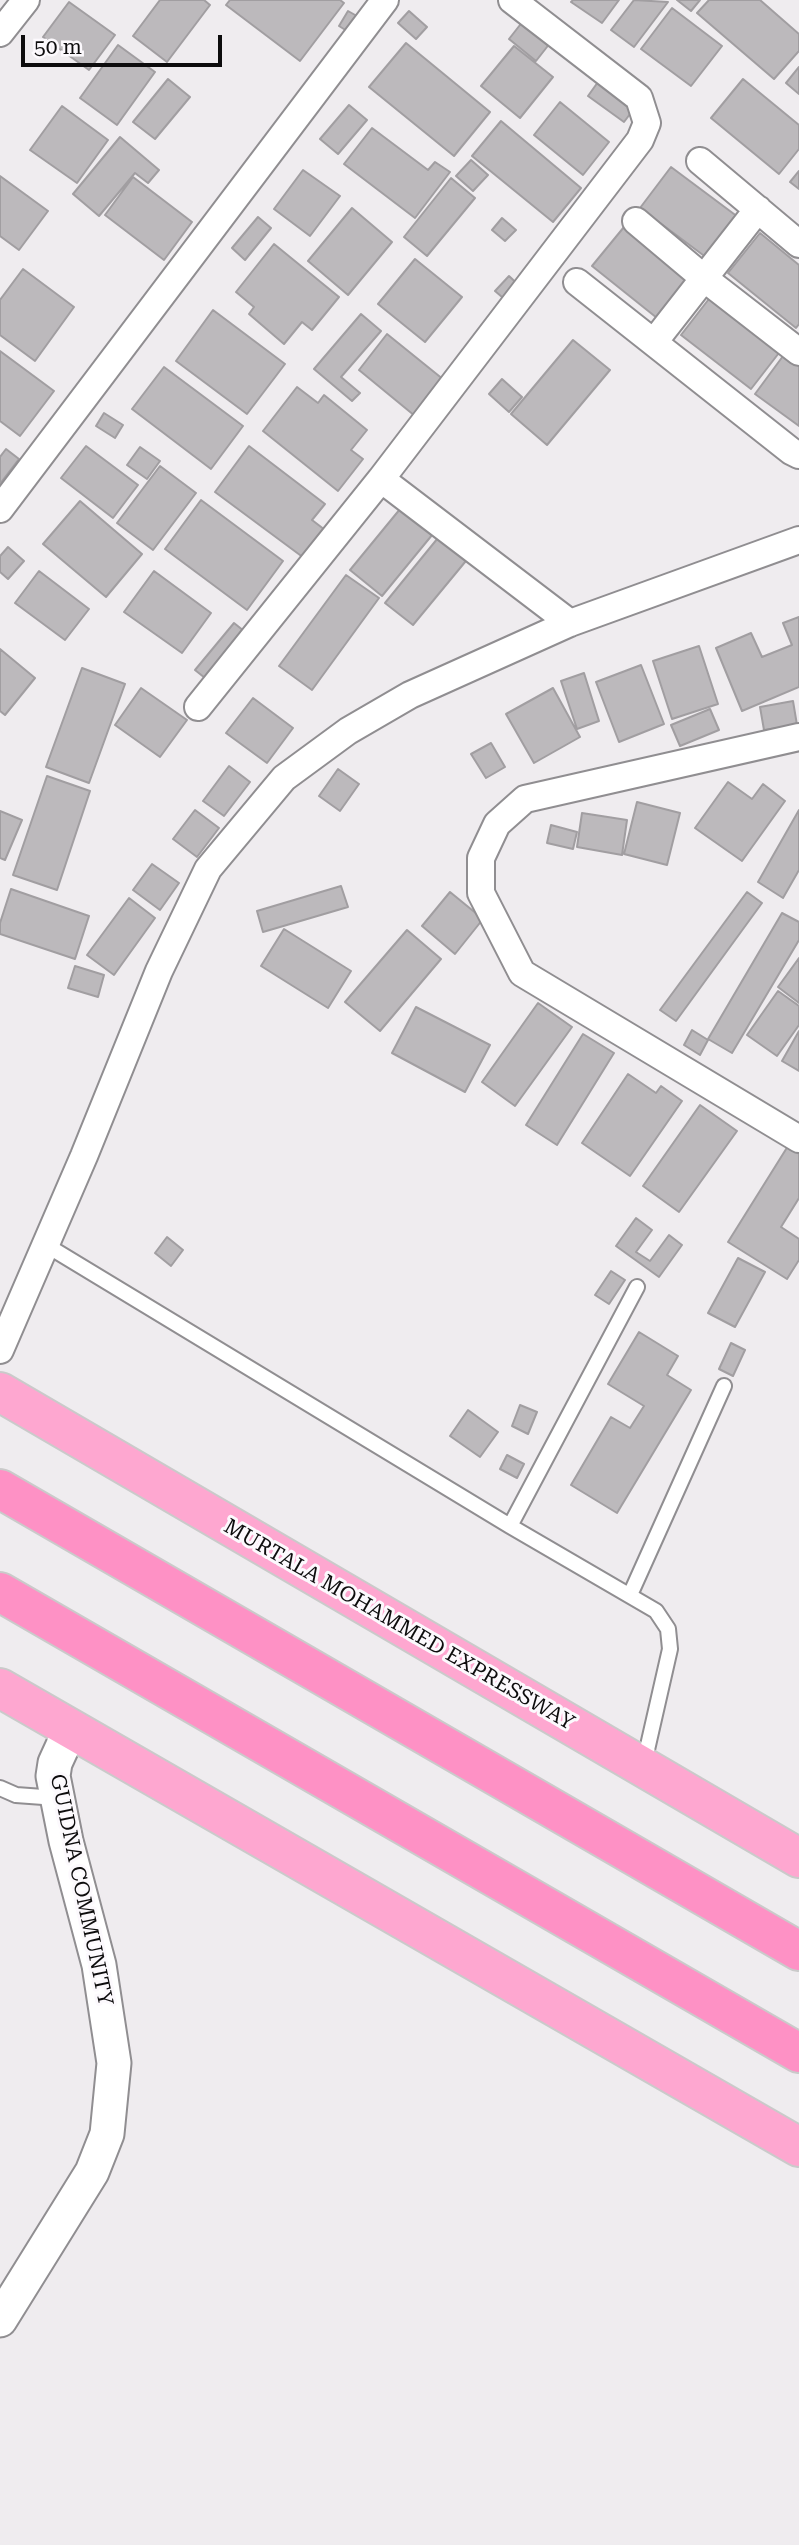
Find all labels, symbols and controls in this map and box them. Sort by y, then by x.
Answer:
scale bar [24,21,226,65]
text: 50 m [34,35,82,59]
street label: MURTALA MOHAMMED EXPRESSWAY [219,1514,579,1736]
street label: GUIDNA COMMUNITY [44,1772,118,2008]

